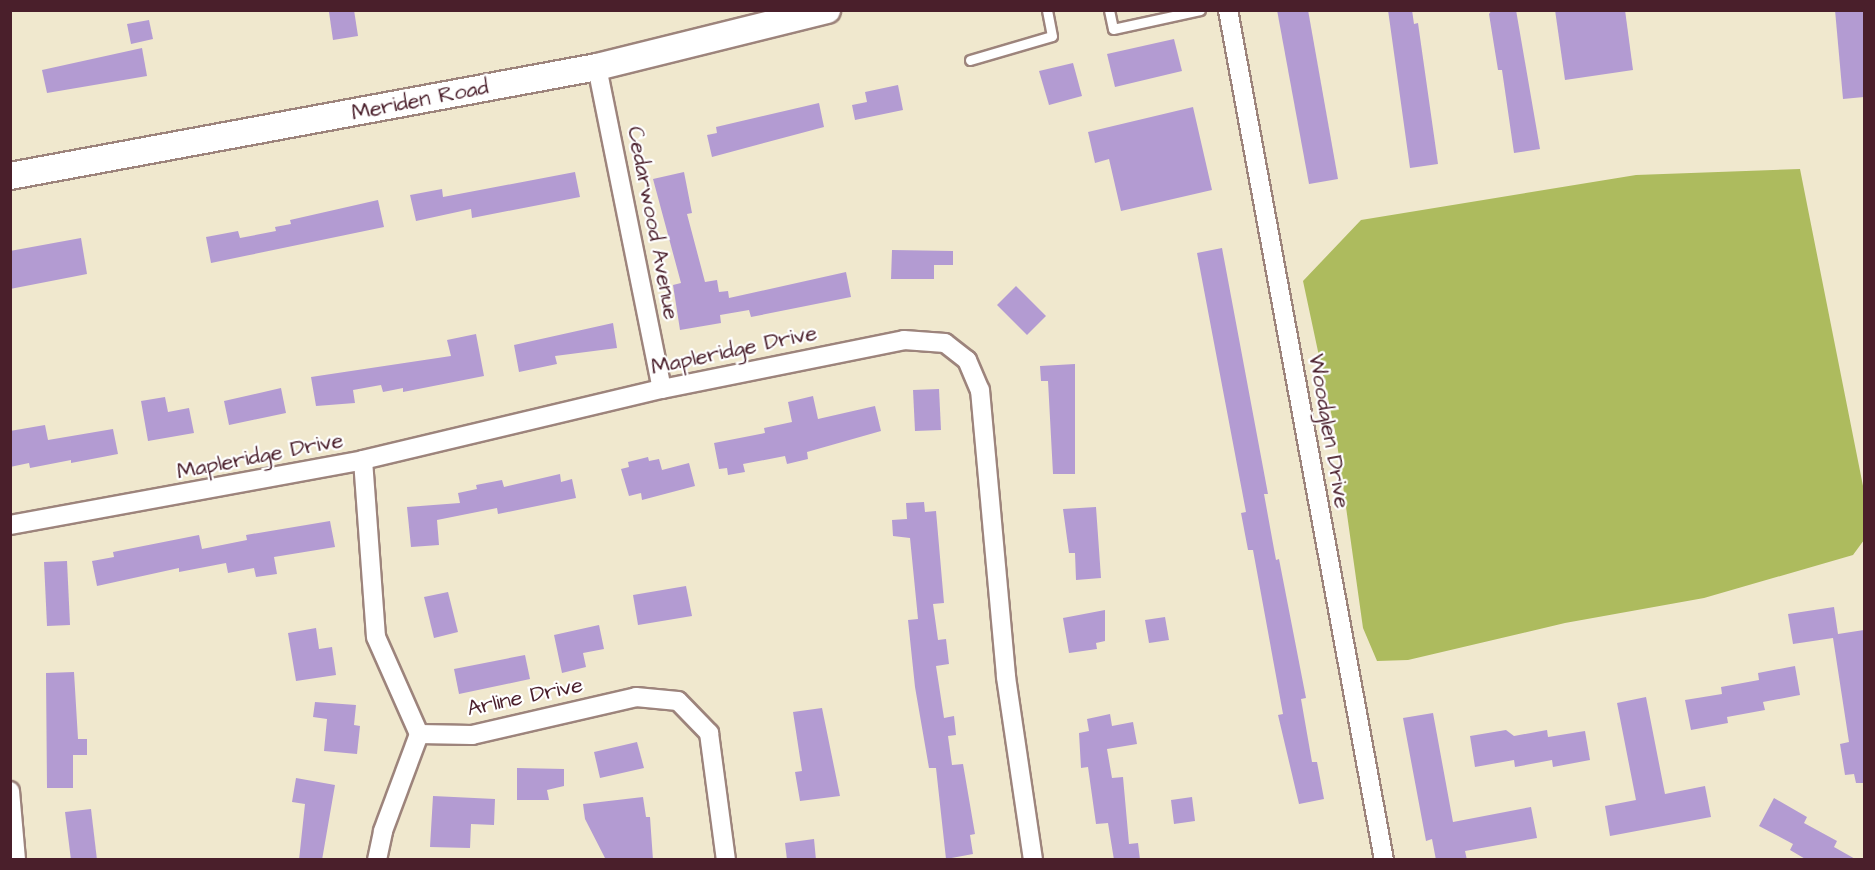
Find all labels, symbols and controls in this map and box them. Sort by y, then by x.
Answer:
street label: Meriden Road [349,74,491,126]
street label: Cedarwood Avenue [621,124,685,322]
street label: Mapleridge Drive [649,320,819,380]
street label: Woodglen Drive [1302,352,1356,510]
street label: Mapleridge Drive [175,427,345,485]
street label: Arline Drive [465,672,585,722]

